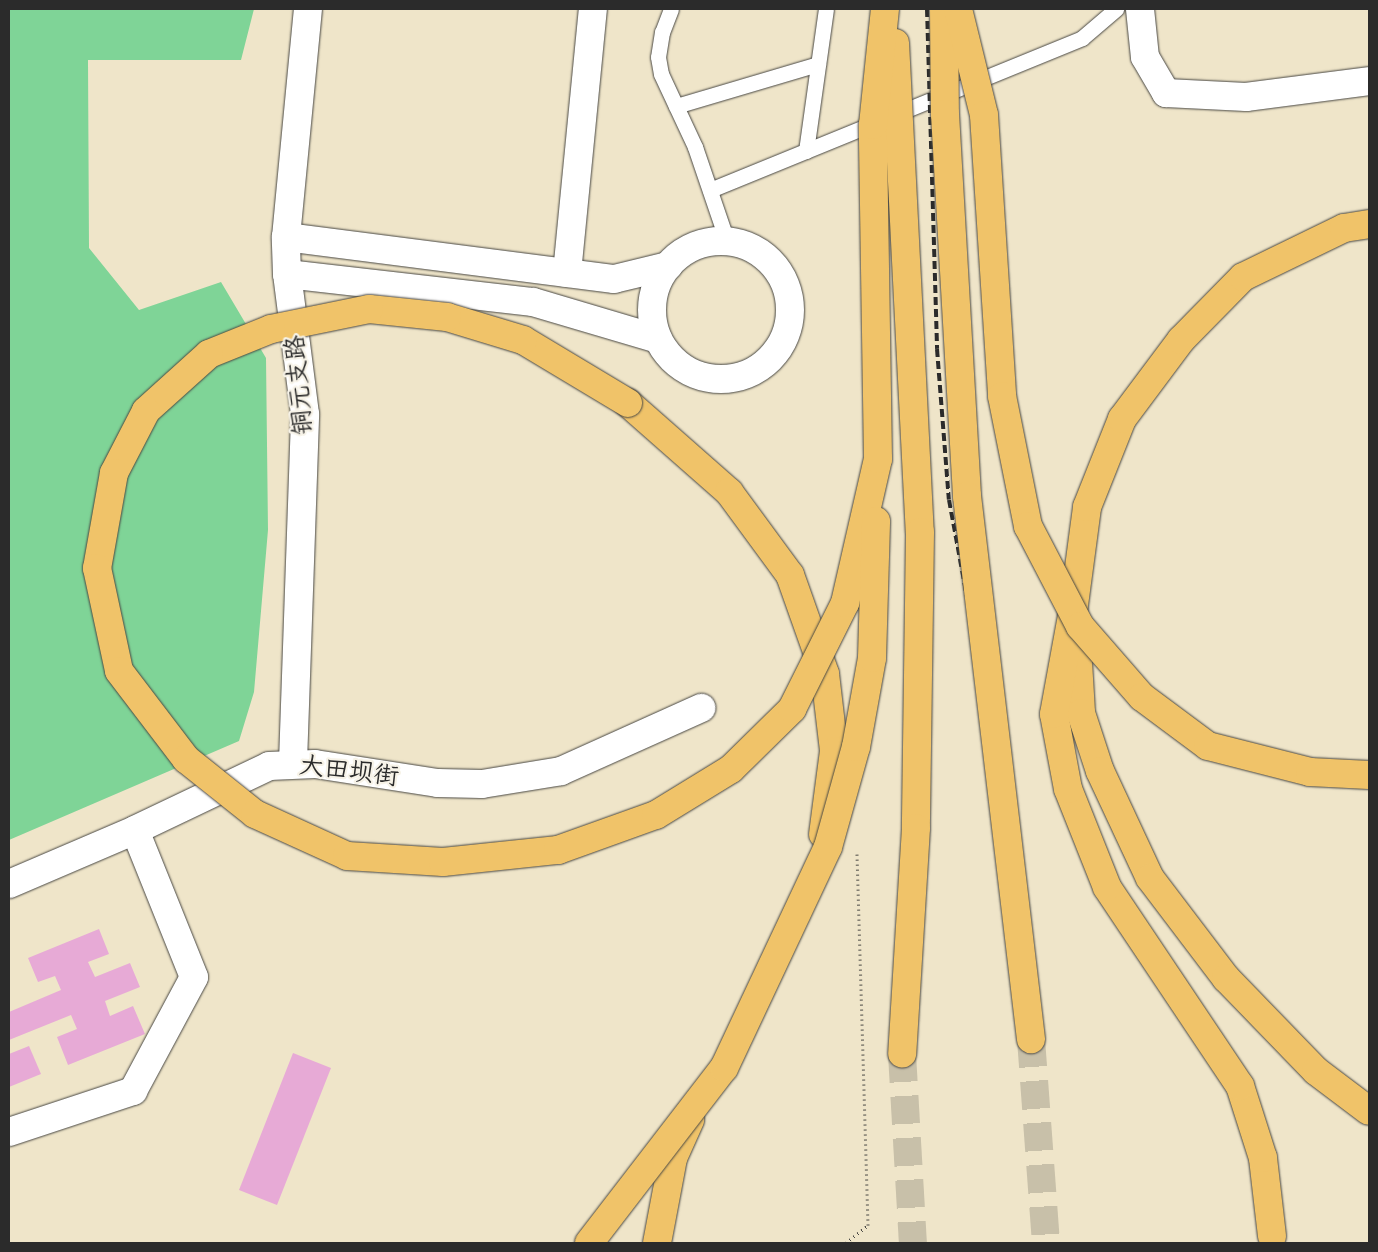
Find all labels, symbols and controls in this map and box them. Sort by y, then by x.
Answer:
street label: 铜元支路 [280,334,318,436]
street label: 大田坝街 [298,750,400,792]

